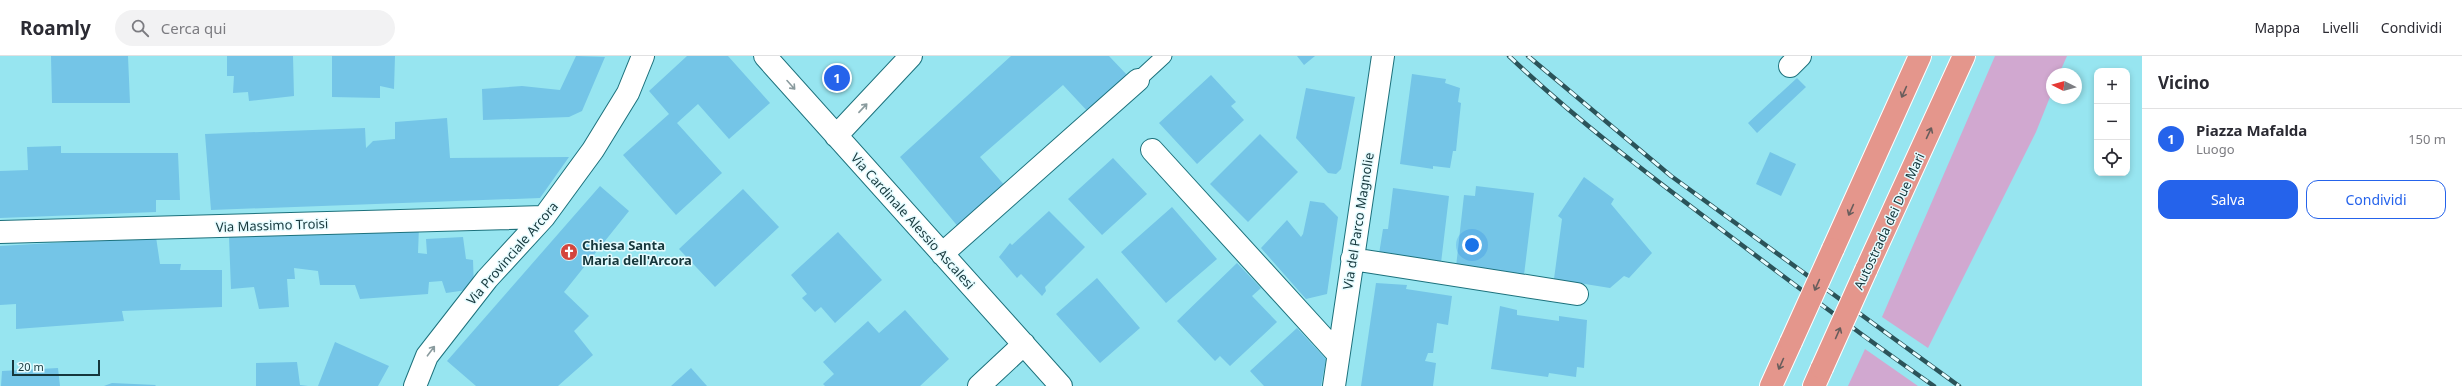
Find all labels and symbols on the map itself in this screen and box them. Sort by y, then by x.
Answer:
pin: 1 [824,63,850,93]
north arrow [2046,68,2082,104]
one-way arrow [786,80,795,90]
one-way arrow [1900,85,1907,97]
one-way arrow [858,103,868,113]
one-way arrow [1926,127,1933,139]
street label: Via Cardinale Alessio Ascalesi [847,149,979,293]
street label: Autostrada dei Due Mari [1849,150,1929,292]
street label: Via del Parco Magnolie [1338,151,1378,291]
street label: Via Provinciale Arcora [462,198,562,308]
one-way arrow [1847,204,1854,216]
street label: Via Massimo Troisi [215,214,329,236]
your location [1462,235,1482,255]
place label: Chiesa Santa Maria dell'Arcora [582,236,692,269]
church icon: Chiesa Santa Maria dell'Arcora [559,242,579,262]
one-way arrow [1813,278,1820,290]
one-way arrow [1835,327,1842,339]
one-way arrow [427,346,435,357]
one-way arrow [1777,357,1784,369]
scale bar [12,358,100,377]

